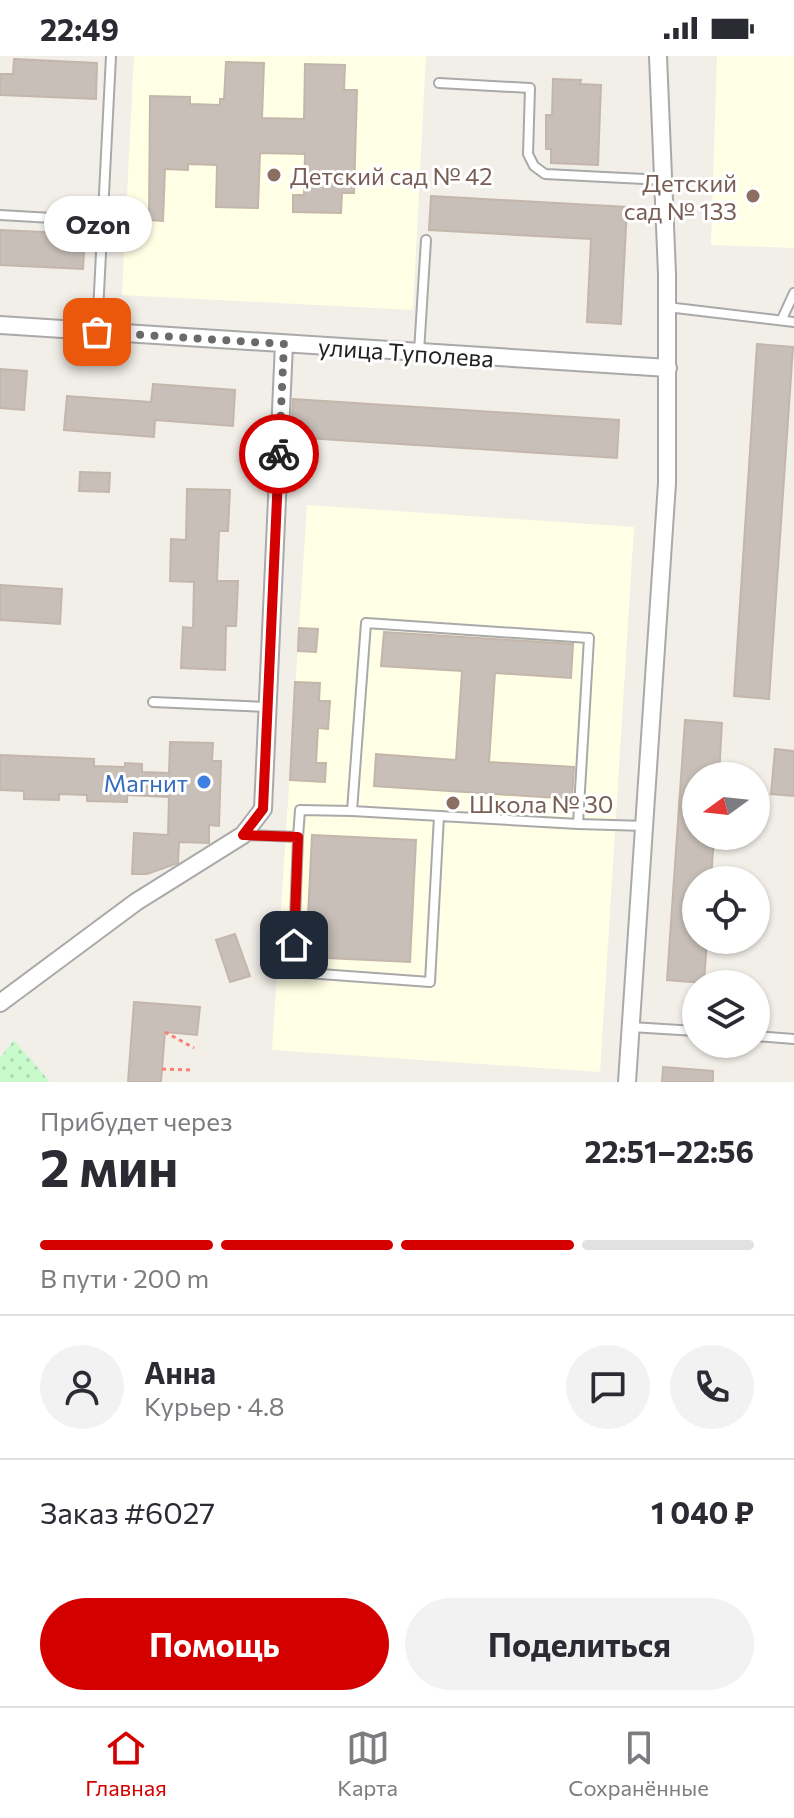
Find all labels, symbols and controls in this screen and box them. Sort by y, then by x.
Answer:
text: 22:49 [40,10,119,47]
place label: Детский сад № 42 [290,161,492,190]
marker: Детский сад № 42 [265,166,283,184]
place label: Детский сад № 133 [624,168,737,225]
marker: Детский сад № 133 [744,187,762,205]
callout: Ozon [43,196,151,252]
text: Ozon [65,208,131,239]
pin [63,298,131,366]
icon: bag [75,310,119,354]
street label: улица Туполева [317,331,495,373]
courier [239,414,319,494]
icon: bike [257,432,301,476]
north arrow [682,762,770,850]
map controls [682,762,770,1058]
place label: Магнит [104,768,188,797]
marker: Магнит [195,773,213,791]
place label: Школа № 30 [469,789,614,818]
marker: Школа № 30 [444,794,462,812]
button: locate [682,866,770,954]
pin [260,911,328,979]
icon: home [272,923,316,967]
button: layers [682,970,770,1058]
text: Прибудет через [40,1105,233,1136]
text: 22:51–22:56 [584,1132,754,1169]
text: 2 мин [40,1134,178,1198]
text: В пути · 200 m [40,1262,209,1293]
button: person [40,1345,124,1429]
button: chat [566,1345,650,1429]
button: phone [670,1345,754,1429]
text: Анна [144,1353,216,1390]
text: Курьер · 4.8 [144,1390,284,1421]
text: Заказ #6027 [40,1493,215,1530]
text: 1 040 ₽ [651,1493,754,1530]
button: Помощь [40,1598,389,1690]
button: Поделиться [405,1598,754,1690]
tab: Главная [85,1726,167,1801]
tab: Карта [337,1726,398,1801]
tab: Сохранённые [568,1726,709,1801]

